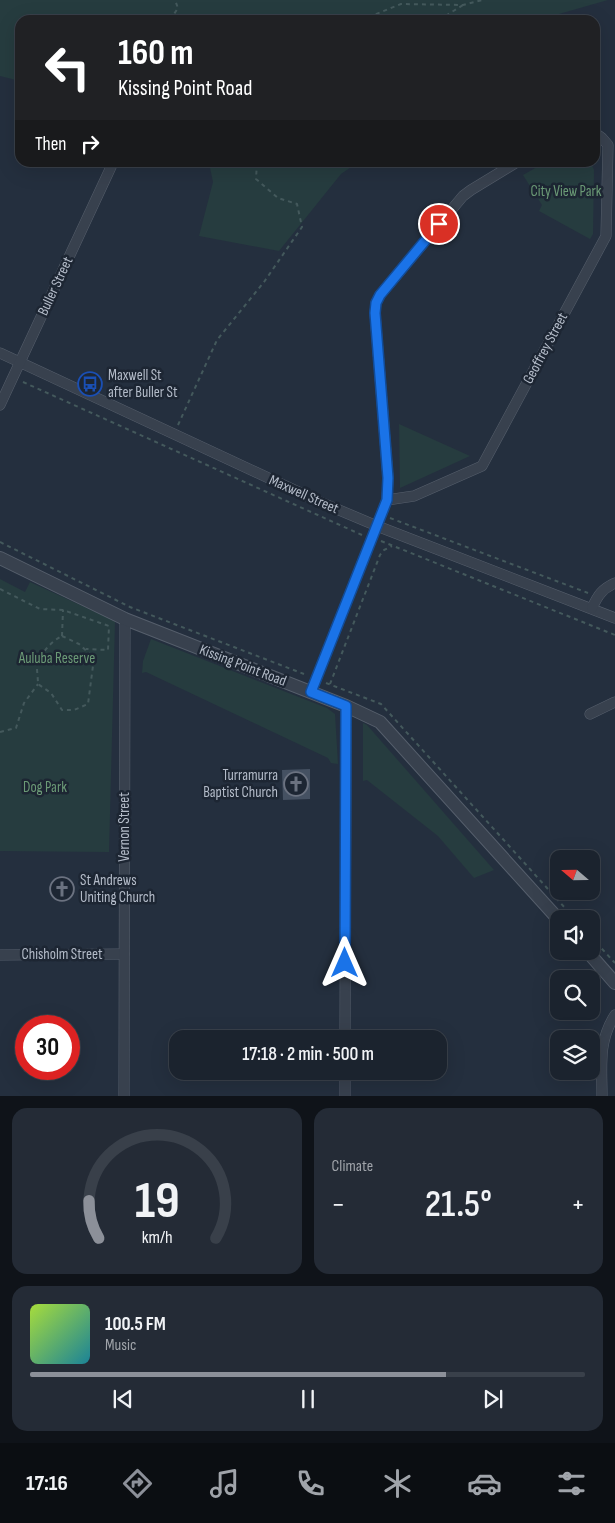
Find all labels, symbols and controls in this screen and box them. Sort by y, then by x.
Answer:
text: 160 m [118,32,194,75]
icon: left [35,35,100,100]
text: Kissing Point Road [118,75,252,102]
icon: right [76,130,104,158]
text: Then [35,133,66,156]
park label: City View Park [530,182,602,201]
pin [418,203,460,245]
icon: arrive [425,210,453,238]
street label: Buller Street [34,253,78,319]
street label: Geoffrey Street [519,309,572,387]
place label: Maxwell St after Buller St [108,366,178,402]
bus stop icon: Maxwell St after Buller St [77,371,103,397]
street label: Maxwell Street [266,471,342,518]
street label: Kissing Point Road [197,640,289,691]
park label: Auluba Reserve [18,649,95,668]
place label: Turramurra Baptist Church [203,766,278,802]
church icon: Turramurra Baptist Church [283,771,309,797]
park label: Dog Park [23,778,67,797]
street label: Vernon Street [115,792,134,862]
north arrow [550,850,600,900]
map controls [550,850,600,1080]
place label: St Andrews Uniting Church [80,871,155,907]
church icon: St Andrews Uniting Church [49,876,75,902]
button: sound [550,910,600,960]
position arrow [318,936,370,988]
street label: Chisholm Street [22,945,103,964]
button: search [550,970,600,1020]
speed limit sign: 30 [15,1015,80,1080]
button: layers [550,1030,600,1080]
text: 17:18 · 2 min · 500 m [242,1043,374,1066]
text: Climate [332,1157,373,1176]
text: 19 [134,1170,179,1233]
text: 21.5° [425,1182,492,1227]
text: − [332,1188,345,1221]
text: + [571,1188,585,1221]
text: km/h [141,1227,172,1248]
text: 100.5 FM [105,1313,166,1336]
text: Music [105,1336,136,1355]
icon: previous [109,1385,137,1413]
icon: pause [294,1385,322,1413]
icon: next [479,1385,507,1413]
icon: directions [120,1466,155,1501]
icon: music [207,1466,242,1501]
icon: phone [293,1466,328,1501]
icon: climate [380,1466,415,1501]
icon: car [467,1466,502,1501]
icon: filters [554,1466,589,1501]
text: 17:16 [26,1470,68,1497]

